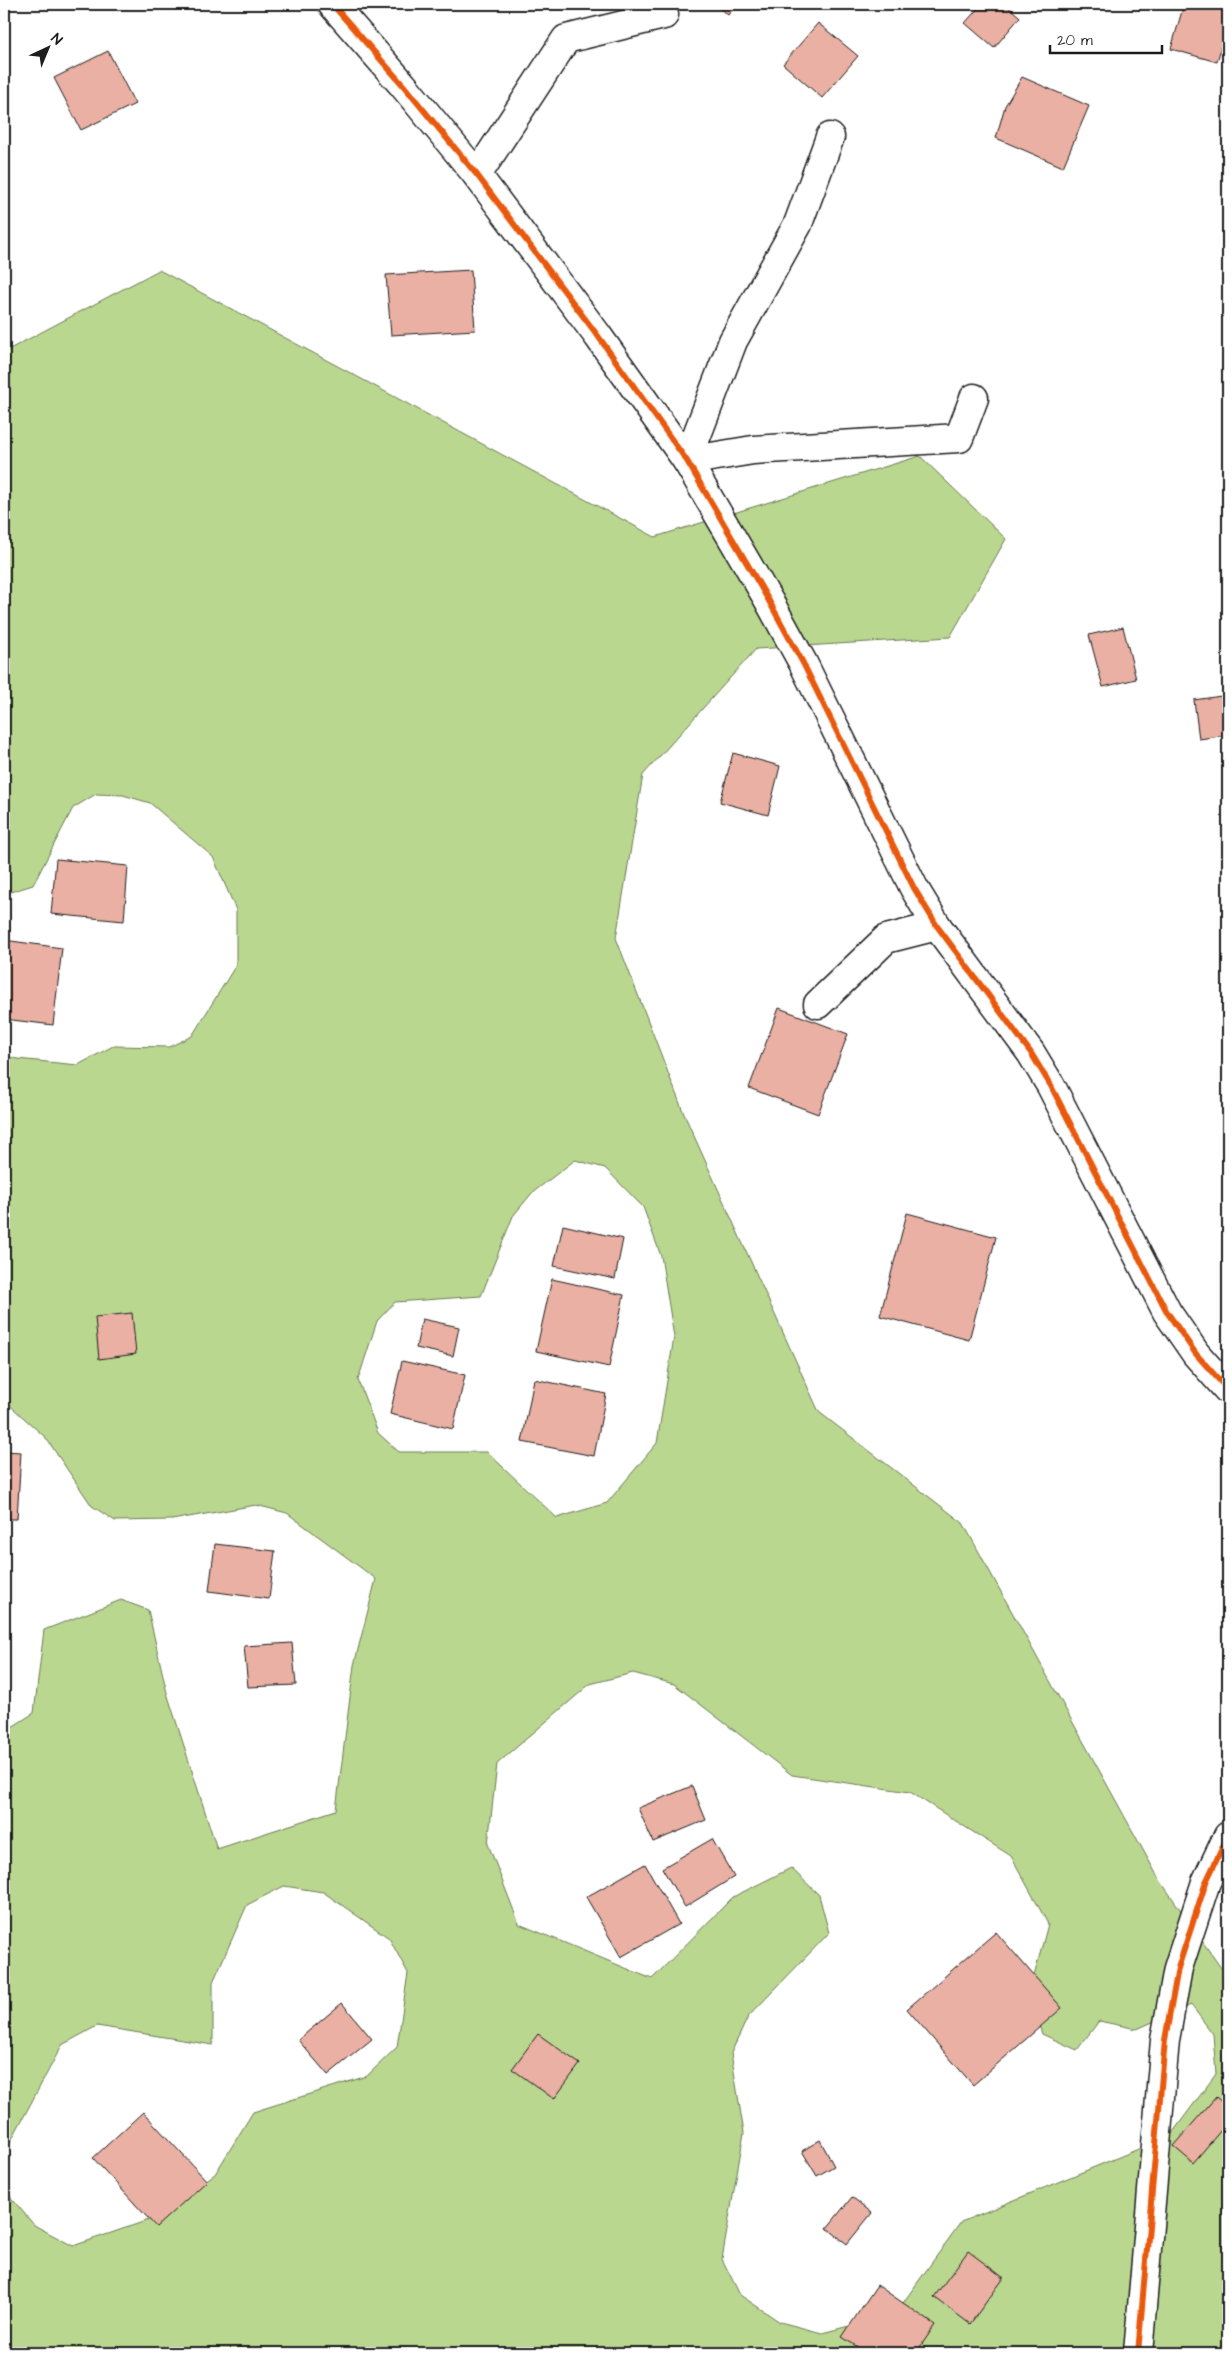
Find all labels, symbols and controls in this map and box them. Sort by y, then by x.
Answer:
north arrow [22,22,72,72]
scale bar [1050,22,1162,54]
text: N [46,29,67,50]
text: 20 m [1057,30,1093,51]

